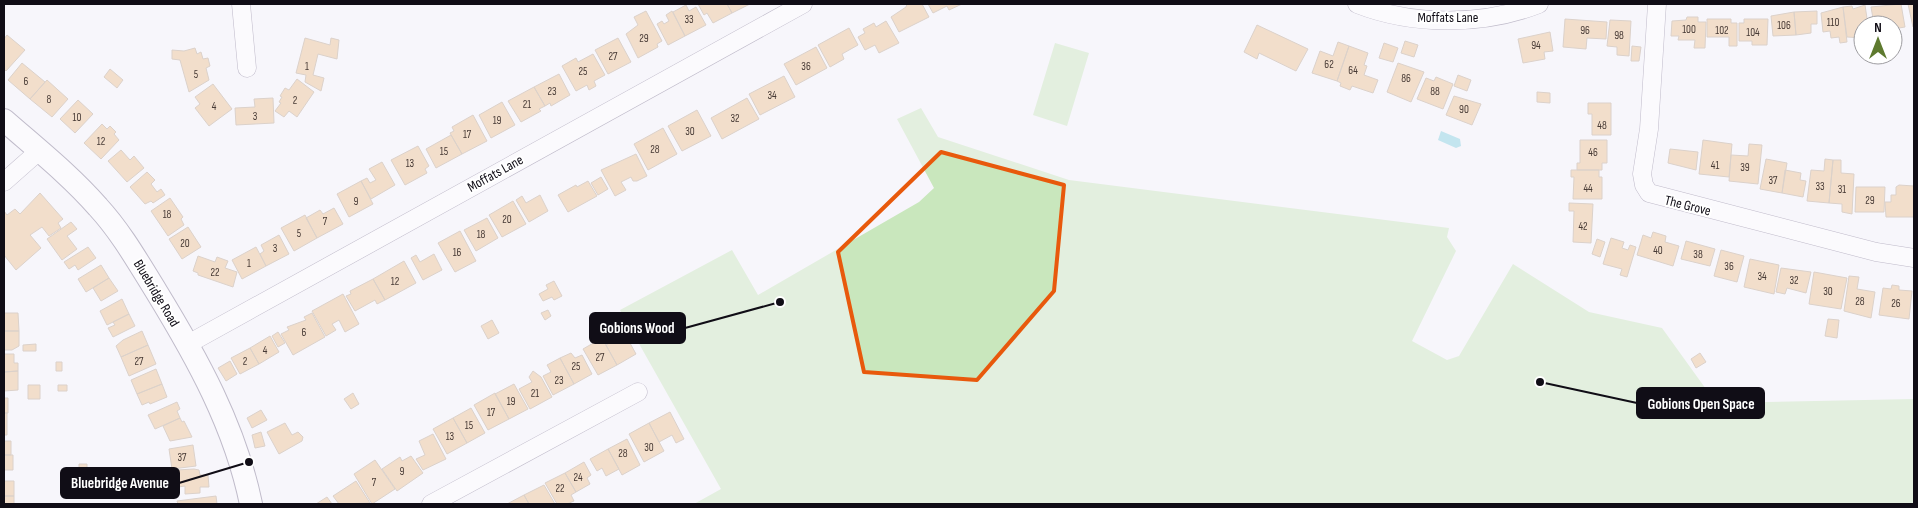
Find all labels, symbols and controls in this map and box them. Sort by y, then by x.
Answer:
street label: Moffats Lane [1418,9,1478,26]
house number: 33 [684,13,694,26]
north arrow [1853,15,1903,65]
house number: 110 [1827,16,1839,29]
house number: 106 [1777,19,1791,32]
text: N [1874,19,1882,36]
house number: 100 [1682,23,1696,36]
house number: 96 [1580,24,1590,37]
house number: 102 [1715,24,1729,37]
house number: 104 [1746,26,1760,39]
house number: 98 [1614,29,1624,42]
house number: 29 [639,32,649,45]
house number: 94 [1531,39,1541,52]
house number: 27 [609,50,618,63]
house number: 62 [1324,58,1334,71]
house number: 1 [305,60,309,73]
house number: 36 [801,60,811,73]
house number: 64 [1348,64,1358,77]
house number: 25 [579,65,587,78]
house number: 5 [194,68,198,81]
house number: 86 [1401,72,1411,85]
house number: 6 [24,75,29,88]
house number: 23 [547,85,557,98]
house number: 88 [1430,85,1440,98]
house number: 34 [767,89,777,102]
house number: 8 [47,93,52,106]
house number: 2 [293,94,298,107]
house number: 21 [523,98,531,111]
house number: 4 [212,100,217,113]
house number: 90 [1459,103,1469,116]
house number: 3 [253,110,258,123]
house number: 10 [73,111,81,124]
house number: 32 [730,112,740,125]
house number: 19 [493,114,501,127]
house number: 48 [1597,119,1607,132]
house number: 30 [685,125,695,138]
house number: 17 [463,128,472,141]
house number: 12 [97,135,106,148]
house number: 28 [650,143,660,156]
house number: 15 [440,145,448,158]
house number: 46 [1588,146,1598,159]
street label: Moffats Lane [464,151,526,196]
house number: 13 [406,157,415,170]
house number: 41 [1711,159,1719,172]
house number: 39 [1740,161,1750,174]
house number: 37 [1768,174,1778,187]
house number: 33 [1815,180,1825,193]
house number: 44 [1583,182,1593,195]
house number: 31 [1838,183,1846,196]
street label: The Grove [1663,192,1713,219]
house number: 29 [1865,194,1875,207]
house number: 9 [354,195,359,208]
house number: 18 [163,208,172,221]
house number: 20 [502,213,512,226]
house number: 7 [323,215,328,228]
house number: 42 [1578,220,1588,233]
house number: 5 [297,227,301,240]
house number: 18 [477,228,486,241]
house number: 20 [180,237,190,250]
house number: 3 [273,242,278,255]
house number: 40 [1653,244,1663,257]
house number: 16 [453,246,462,259]
house number: 38 [1693,248,1703,261]
street label: Bluebridge Road [130,257,183,330]
house number: 1 [247,257,251,270]
house number: 36 [1724,260,1734,273]
house number: 22 [210,266,220,279]
house number: 34 [1757,270,1767,283]
house number: 32 [1789,274,1799,287]
house number: 12 [391,275,400,288]
house number: 30 [1823,285,1833,298]
house number: 28 [1855,295,1865,308]
house number: 26 [1891,297,1901,310]
callout: Gobions Wood [590,313,685,343]
text: Gobions Wood [599,319,675,338]
house number: 6 [302,326,307,339]
house number: 4 [263,344,268,357]
house number: 27 [596,351,605,364]
house number: 27 [135,355,144,368]
house number: 2 [243,355,248,368]
house number: 25 [572,360,580,373]
house number: 23 [554,374,564,387]
house number: 21 [531,387,539,400]
callout: Gobions Open Space [1637,388,1764,418]
house number: 19 [507,395,515,408]
text: Gobions Open Space [1647,395,1755,414]
house number: 17 [487,406,496,419]
house number: 15 [465,419,473,432]
house number: 13 [446,430,455,443]
house number: 30 [644,441,654,454]
house number: 28 [618,447,628,460]
house number: 37 [177,451,187,464]
house number: 9 [400,465,405,478]
callout: Bluebridge Avenue [61,468,179,498]
house number: 24 [573,471,583,484]
text: Bluebridge Avenue [71,474,169,493]
house number: 7 [372,476,377,489]
house number: 22 [555,482,565,495]

